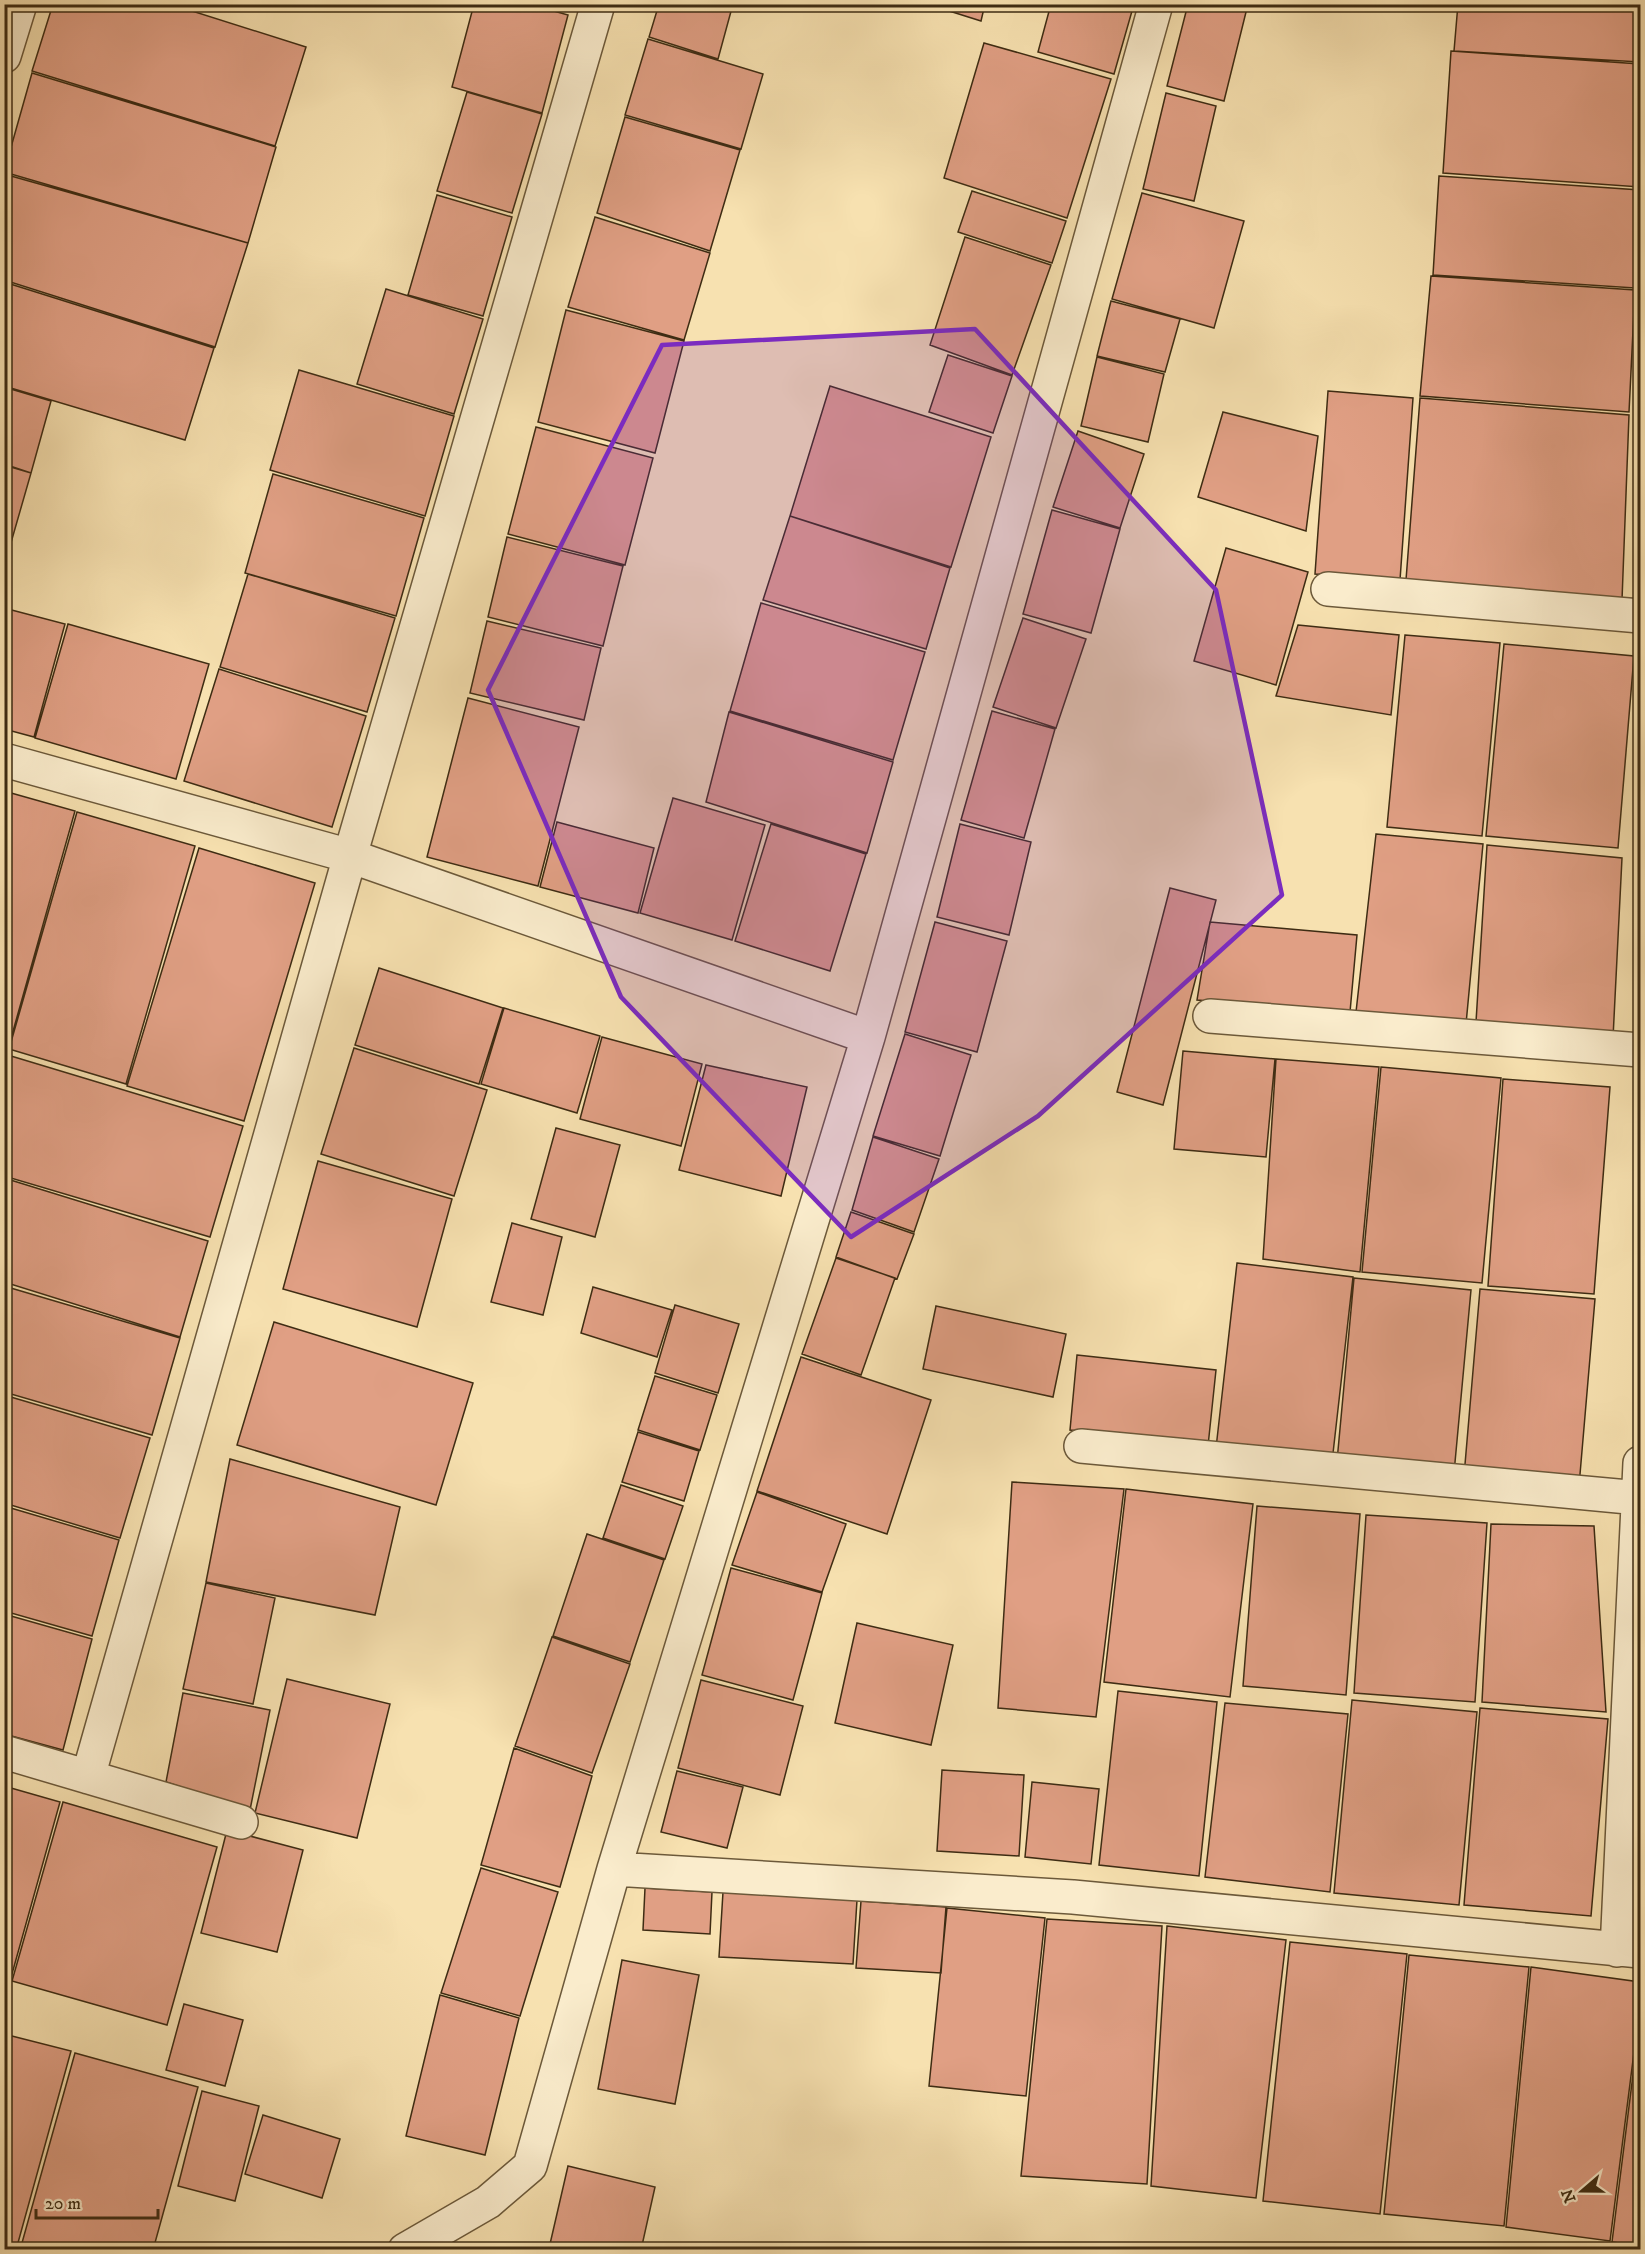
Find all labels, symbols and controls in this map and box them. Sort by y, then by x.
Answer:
north arrow [1552,2161,1612,2221]
scale bar [36,2182,158,2220]
text: N [1557,2186,1580,2205]
text: 20 m [45,2193,81,2215]

